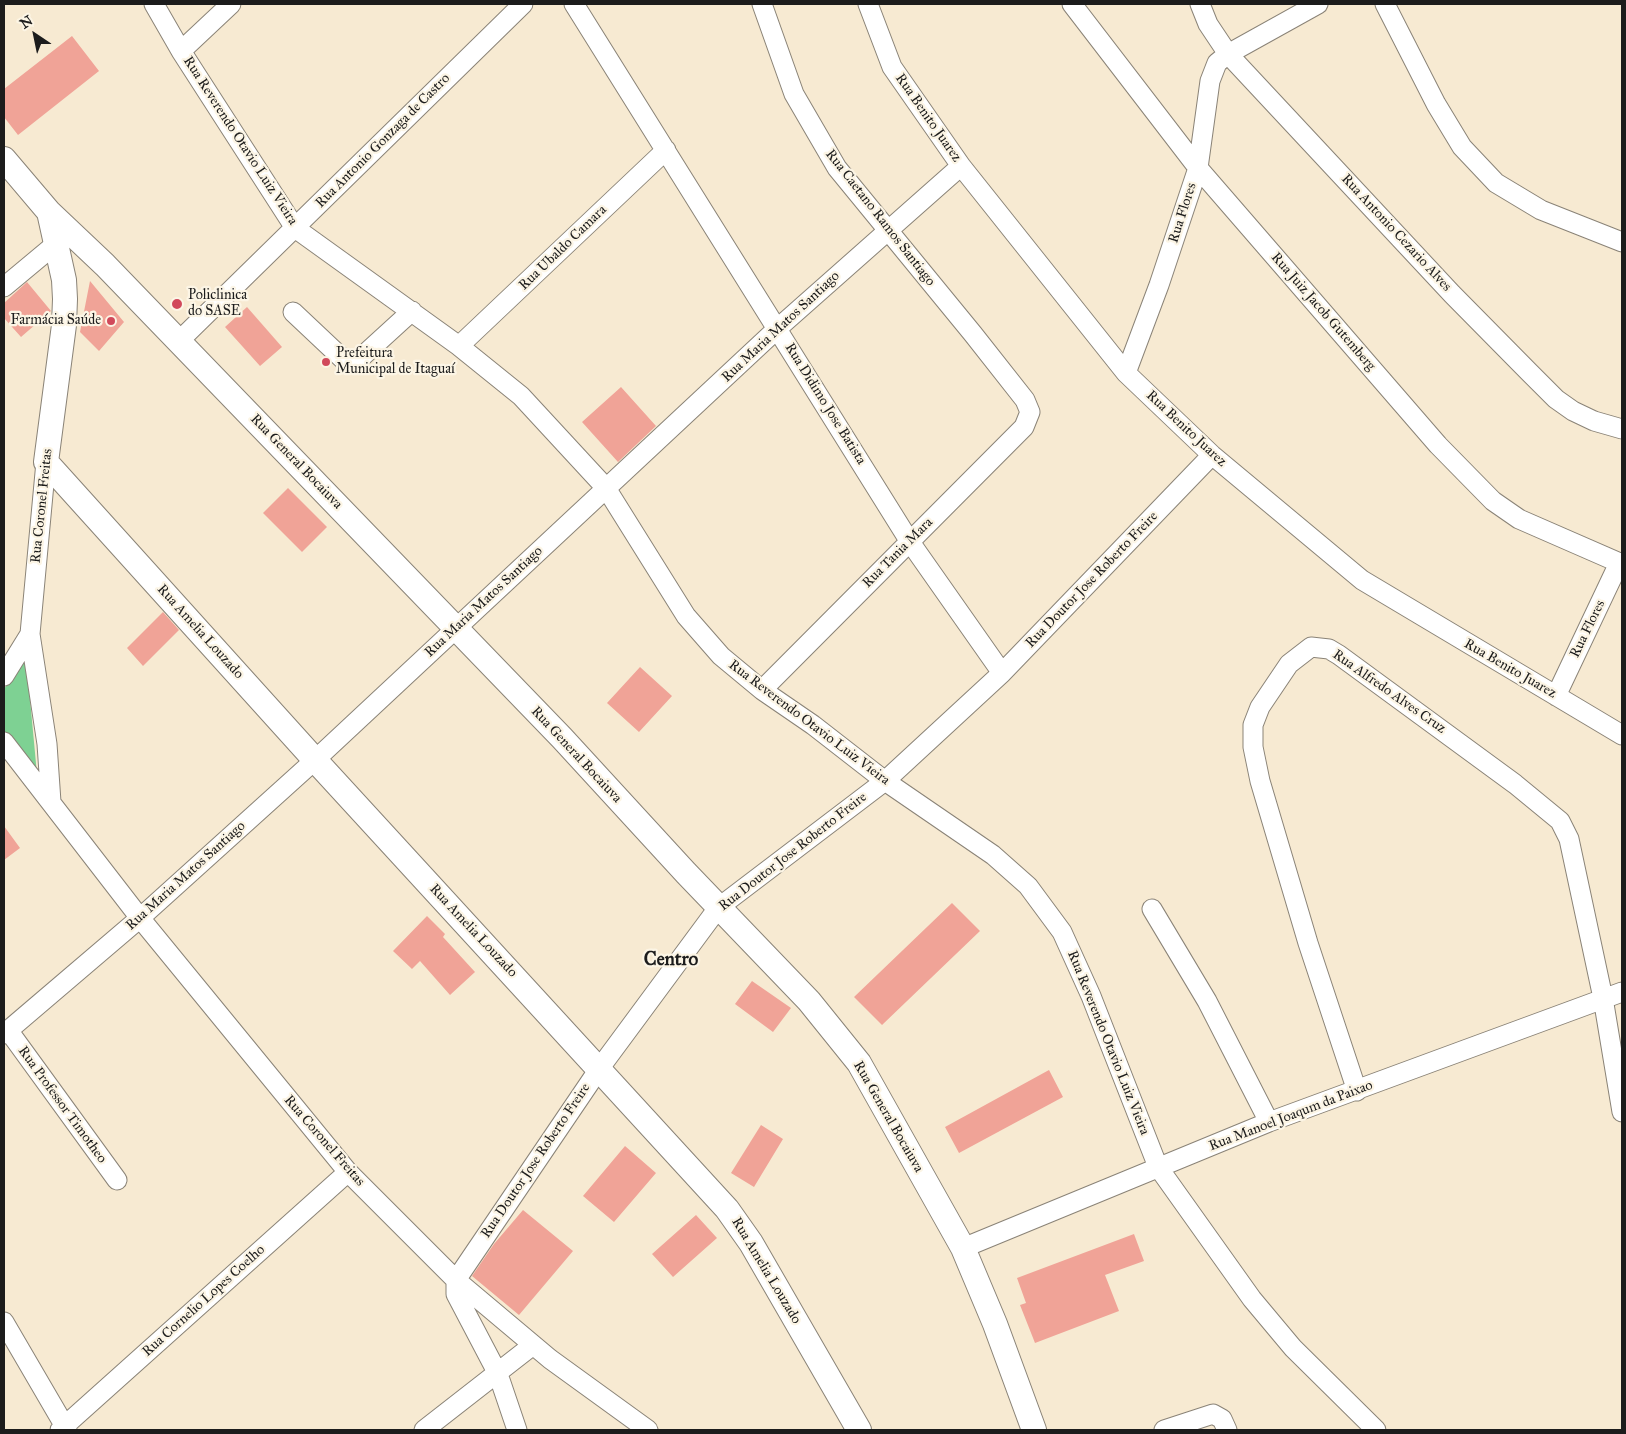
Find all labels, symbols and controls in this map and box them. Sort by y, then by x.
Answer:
north arrow [10,10,60,60]
text: N [17,12,36,33]
street label: Rua Reverendo Otavio Luiz Vieira [179,54,301,228]
street label: Rua Antonio Gonzaga de Castro [312,70,454,212]
street label: Rua Benito Juarez [891,71,965,165]
street label: Rua Caetano Ramos Santiago [821,146,939,290]
street label: Rua Antonio Cezario Alves [1337,171,1455,295]
street label: Rua Flores [1165,181,1201,245]
street label: Rua Ubaldo Camara [516,202,610,294]
street label: Rua Juiz Jacob Gutemberg [1267,250,1379,374]
street label: Rua Maria Matos Santiago [719,268,843,386]
place label: Policlinica do SASE [188,288,247,321]
marker: Policlinica do SASE [170,297,184,311]
place label: Farmácia Saúde [10,313,101,329]
marker: Farmácia Saúde [105,315,117,327]
street label: Rua Didimo Jose Batista [781,340,869,468]
place label: Prefeitura Municipal de Itaguaí [336,346,455,378]
marker: Prefeitura Municipal de Itaguaí [320,356,332,368]
street label: Rua Benito Juarez [1142,387,1230,471]
street label: Rua General Bocaiuva [246,411,346,513]
street label: Rua Coronel Freitas [28,448,56,564]
street label: Rua Doutor Jose Roberto Freire [1022,508,1162,652]
street label: Rua Tania Mara [859,514,937,592]
street label: Rua Maria Matos Santiago [422,543,546,661]
street label: Rua Amelia Louzado [153,581,247,683]
street label: Rua Flores [1567,597,1609,661]
street label: Rua Benito Juarez [1461,636,1559,702]
street label: Rua Alfredo Alves Cruz [1329,647,1449,737]
street label: Rua Reverendo Otavio Luiz Vieira [725,657,893,789]
street label: Rua General Bocaiuva [527,703,625,807]
street label: Rua Doutor Jose Roberto Freire [716,789,870,915]
street label: Rua Maria Matos Santiago [123,818,249,934]
street label: Rua Amelia Louzado [426,881,520,981]
street label: Rua Reverendo Otavio Luiz Vieira [1063,948,1153,1138]
district label: Centro [644,949,698,971]
street label: Rua Professor Timotheo [14,1043,110,1167]
street label: Rua General Bocaiuva [849,1058,927,1176]
street label: Rua Manoel Joaqum da Paixao [1207,1077,1375,1155]
street label: Rua Doutor Jose Roberto Freire [478,1080,594,1242]
street label: Rua Coronel Freitas [280,1092,368,1190]
street label: Rua Amelia Louzado [728,1215,804,1327]
street label: Rua Cornelio Lopes Coelho [139,1242,269,1360]

